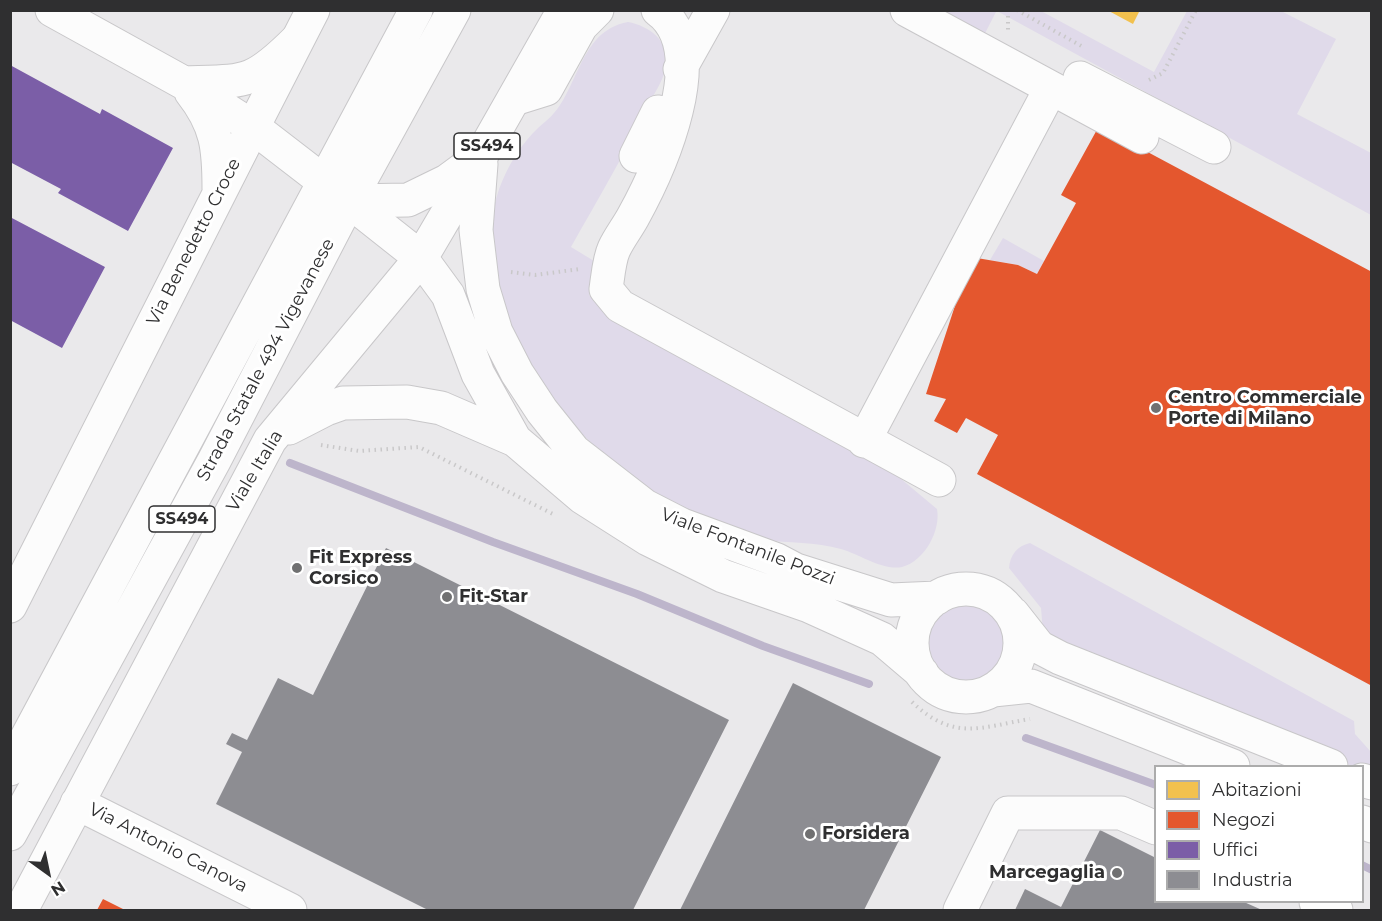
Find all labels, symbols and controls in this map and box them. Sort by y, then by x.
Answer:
road number: SS494 [454,133,520,159]
street label: Via Benedetto Croce [142,155,246,329]
street label: Strada Statale 494 Vigevanese [193,235,339,485]
place label: Centro Commerciale Porte di Milano [1168,387,1362,430]
marker: Centro Commerciale Porte di Milano [1149,401,1163,415]
street label: Viale Italia [222,426,288,516]
street label: Viale Fontanile Pozzi [658,504,838,590]
road number: SS494 [149,506,215,532]
place label: Fit Express Corsico [309,547,412,590]
marker: Fit Express Corsico [290,561,304,575]
place label: Fit-Star [459,586,528,608]
marker: Fit-Star [440,590,454,604]
legend [1154,765,1364,903]
text: Abitazioni [1212,779,1302,801]
street label: Via Antonio Canova [85,799,251,897]
text: Negozi [1212,809,1275,831]
place label: Forsidera [822,823,910,845]
marker: Forsidera [803,827,817,841]
text: Uffici [1212,839,1258,861]
north arrow [18,843,78,903]
place label: Marcegaglia [989,862,1105,884]
marker: Marcegaglia [1110,866,1124,880]
text: Industria [1212,869,1293,891]
text: N [47,877,69,900]

